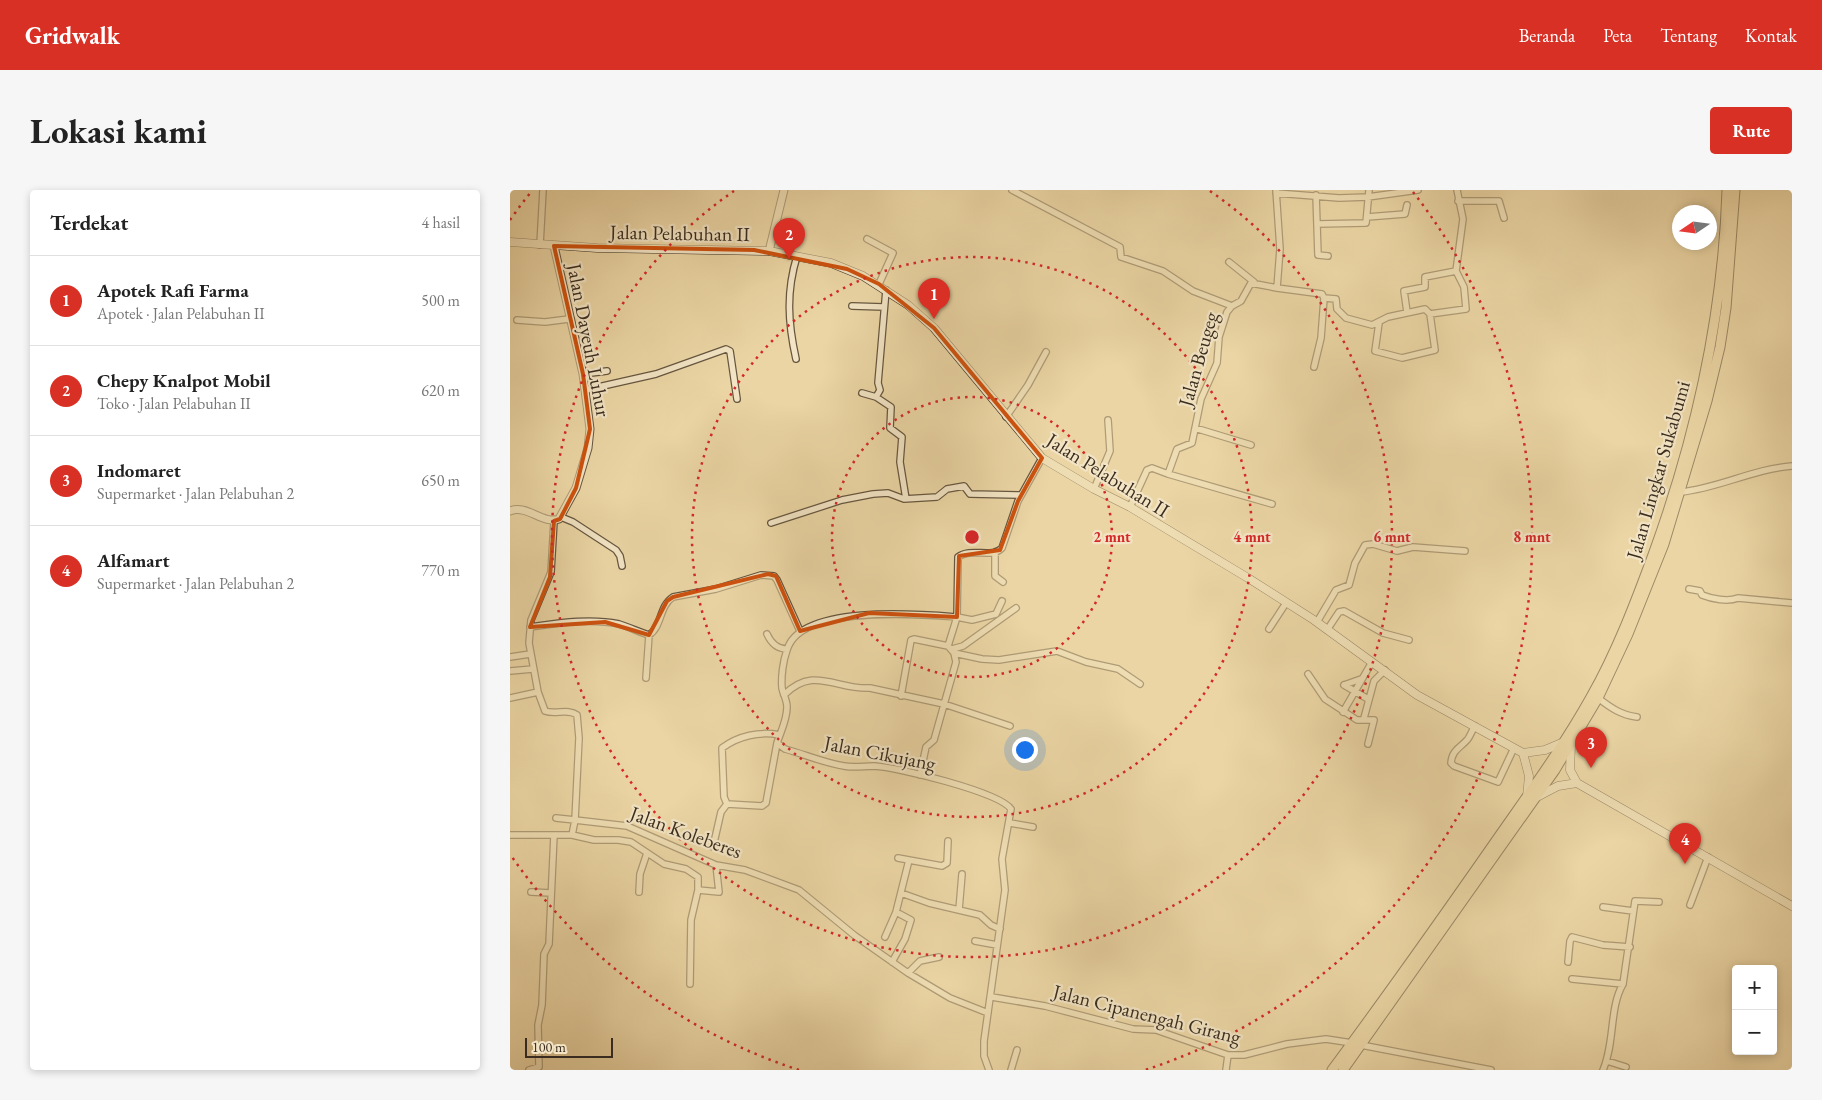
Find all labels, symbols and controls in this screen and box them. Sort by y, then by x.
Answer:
text: Gridwalk [25,20,120,51]
text: Beranda [1519,24,1575,47]
text: Peta [1603,24,1632,47]
text: Tentang [1660,24,1717,47]
text: Kontak [1745,24,1797,47]
button: Rute [1710,107,1792,154]
text: Lokasi kami [30,108,207,153]
north arrow [1672,205,1717,250]
text: Terdekat [50,209,128,236]
text: 4 hasil [422,212,460,233]
pin: 2 [773,218,805,259]
street label: Jalan Pelabuhan II [608,219,750,247]
street label: Jalan Dayeuh Luhur [561,259,617,419]
text: Apotek Rafi Farma [97,278,249,303]
pin: 1 [918,278,950,319]
text: 1 [62,290,70,311]
text: 500 m [421,290,460,311]
text: Apotek · Jalan Pelabuhan II [97,303,265,324]
street label: Jalan Beugeg [1172,308,1224,411]
text: Chepy Knalpot Mobil [97,368,271,393]
street label: Jalan Lingkar Sukabumi [1620,378,1696,564]
text: 2 [62,380,70,401]
text: 620 m [421,380,460,401]
text: Toko · Jalan Pelabuhan II [97,393,251,414]
street label: Jalan Pelabuhan II [1040,426,1174,523]
text: Indomaret [97,458,181,483]
text: 3 [62,470,70,491]
text: 650 m [421,470,460,491]
text: Supermarket · Jalan Pelabuhan 2 [97,483,294,504]
text: 2 mnt [1093,527,1131,546]
text: 4 mnt [1233,527,1271,546]
text: 6 mnt [1373,527,1411,546]
text: 8 mnt [1513,527,1551,546]
centre of rings [963,528,981,546]
text: Alfamart [97,548,170,573]
text: 4 [62,560,70,581]
text: 770 m [421,560,460,581]
text: Supermarket · Jalan Pelabuhan 2 [97,573,294,594]
pin: 3 [1575,727,1607,768]
street label: Jalan Cikujang [820,729,938,777]
your location [1012,737,1038,763]
street label: Jalan Koleberes [625,799,745,864]
pin: 4 [1669,823,1701,864]
map controls [1732,965,1777,1055]
button: + [1732,965,1777,1010]
street label: Jalan Cipanengah Girang [1049,978,1244,1050]
button: − [1732,1010,1777,1055]
scale bar [525,1035,612,1058]
text: 100 m [532,1038,566,1056]

